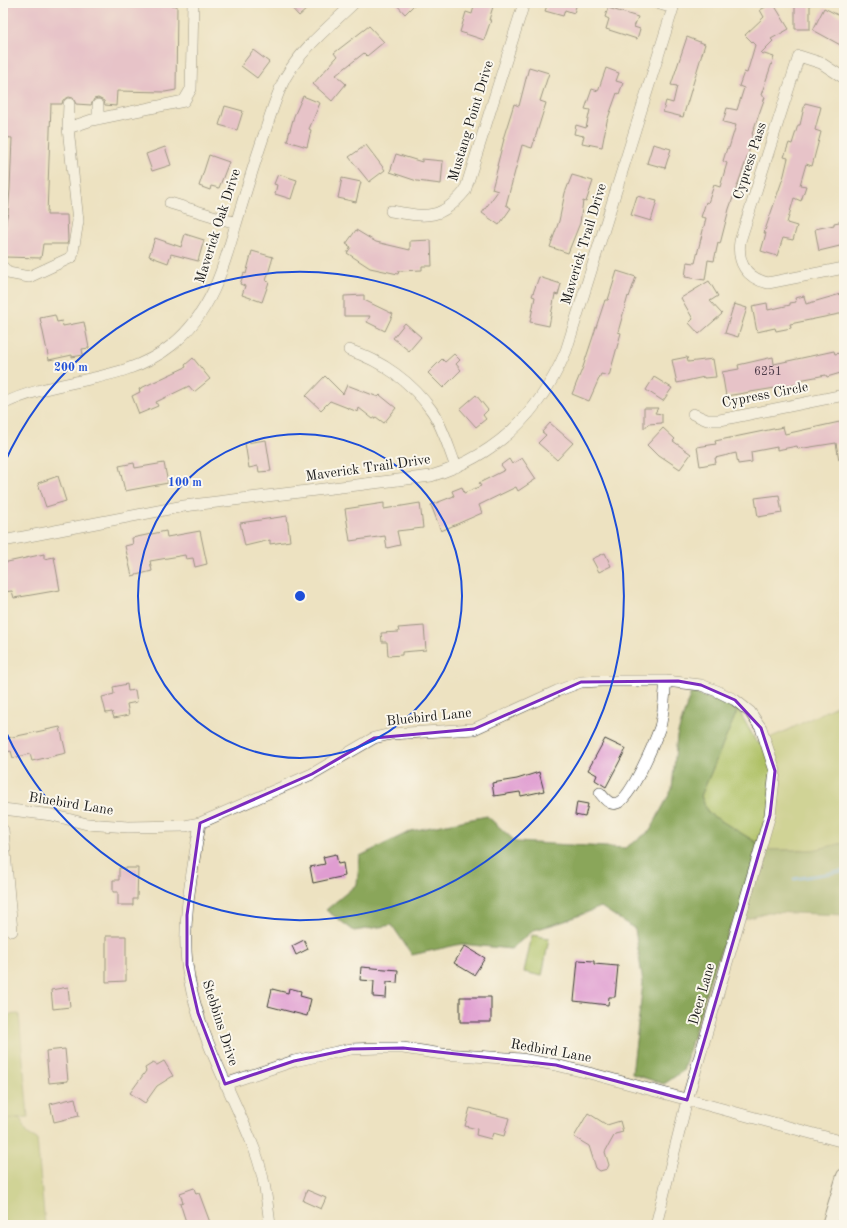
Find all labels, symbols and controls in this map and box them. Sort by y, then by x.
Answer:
street label: Mustang Point Drive [446,59,496,183]
street label: Cypress Pass [731,121,769,201]
street label: Maverick Oak Drive [193,167,243,285]
street label: Maverick Trail Drive [559,182,609,306]
text: 200 m [54,362,88,374]
house number: 6251 [754,365,782,378]
street label: Cypress Circle [721,380,809,410]
street label: Maverick Trail Drive [305,452,431,484]
text: 100 m [168,477,202,489]
centre of rings [293,589,307,603]
street label: Bluebird Lane [386,706,472,728]
street label: Bluebird Lane [28,790,114,818]
street label: Deer Lane [686,961,718,1027]
street label: Stebbins Drive [200,978,240,1068]
street label: Redbird Lane [509,1037,593,1065]

